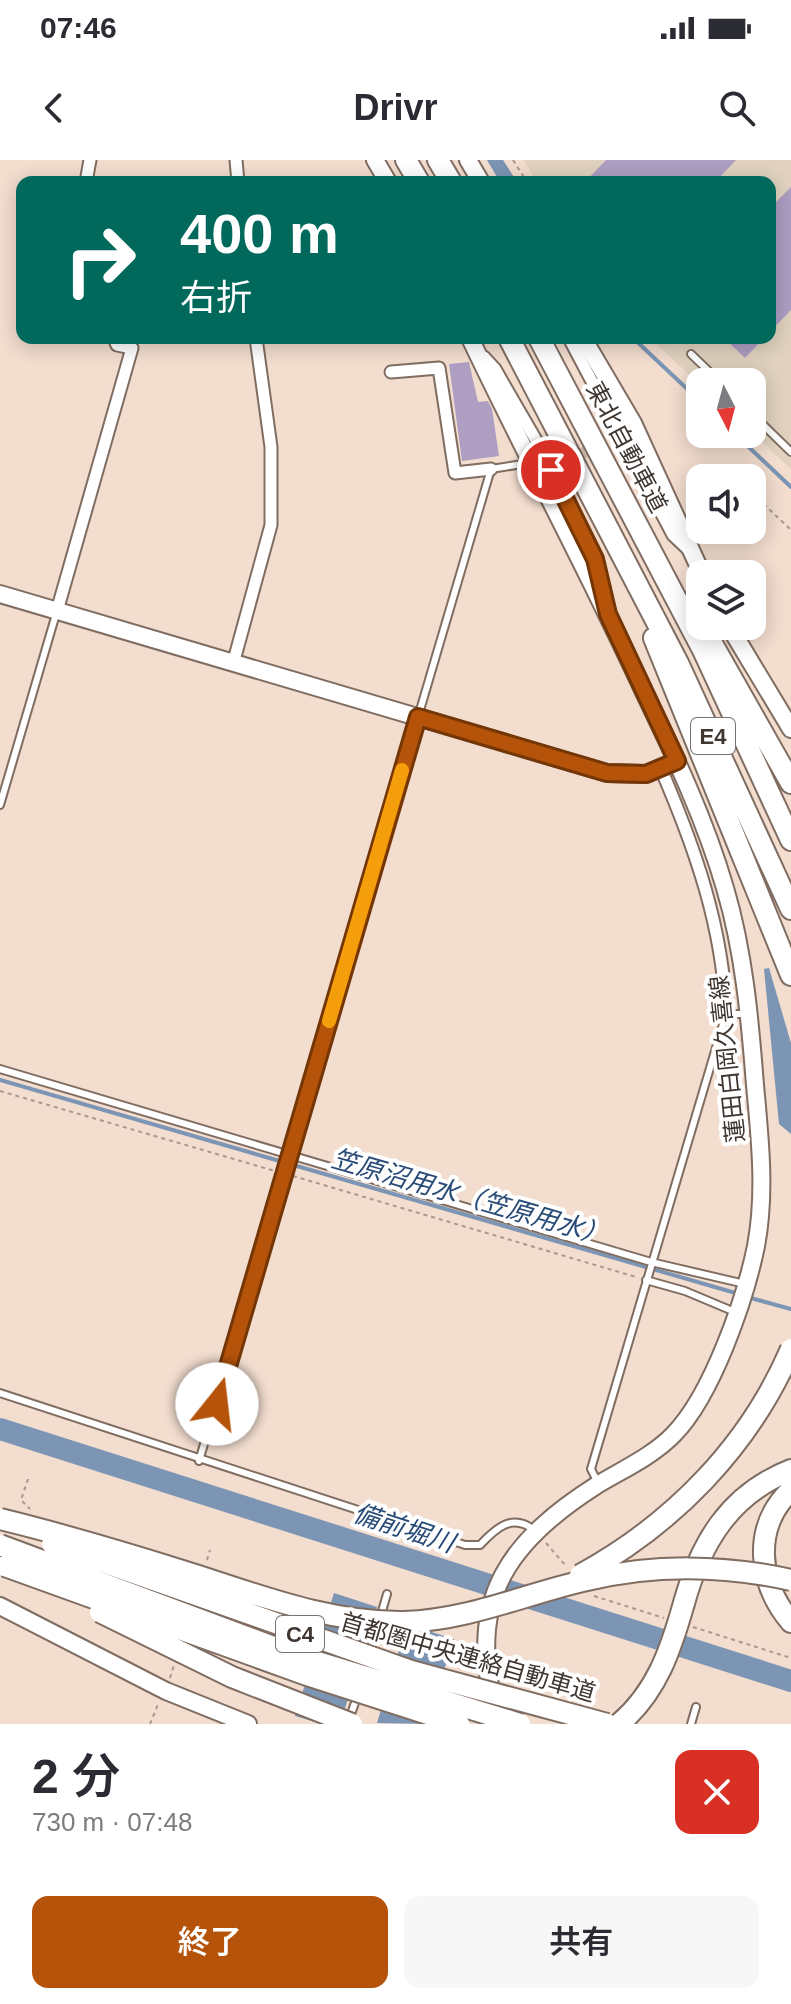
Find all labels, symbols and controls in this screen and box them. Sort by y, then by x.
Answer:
text: 07:46 [40,11,117,44]
icon: back [32,86,76,130]
icon: search [715,86,759,130]
text: Drivr [353,87,438,128]
text: 400 m [180,202,339,265]
icon: right [48,208,152,312]
text: 右折 [180,277,252,318]
north arrow [686,368,766,448]
map controls [686,368,766,640]
street label: 東北自動車道 [581,377,673,517]
pin [517,436,585,504]
icon: arrive [529,448,573,492]
button: sound [686,464,766,544]
button: layers [686,560,766,640]
road number: E4 [691,718,735,754]
street label: 蓮田白岡久喜線 [705,974,749,1144]
water label: 笠原沼用水（笠原用水） [328,1143,612,1251]
position arrow [175,1362,259,1446]
water label: 備前堀川 [350,1498,461,1559]
street label: 首都圏中央連絡自動車道 [337,1608,599,1706]
road number: C4 [276,1616,324,1652]
text: 2 分 [32,1750,120,1803]
button: close [675,1750,759,1834]
text: 730 m · 07:48 [32,1807,192,1837]
button: 終了 [32,1896,388,1988]
button: 共有 [404,1896,759,1988]

